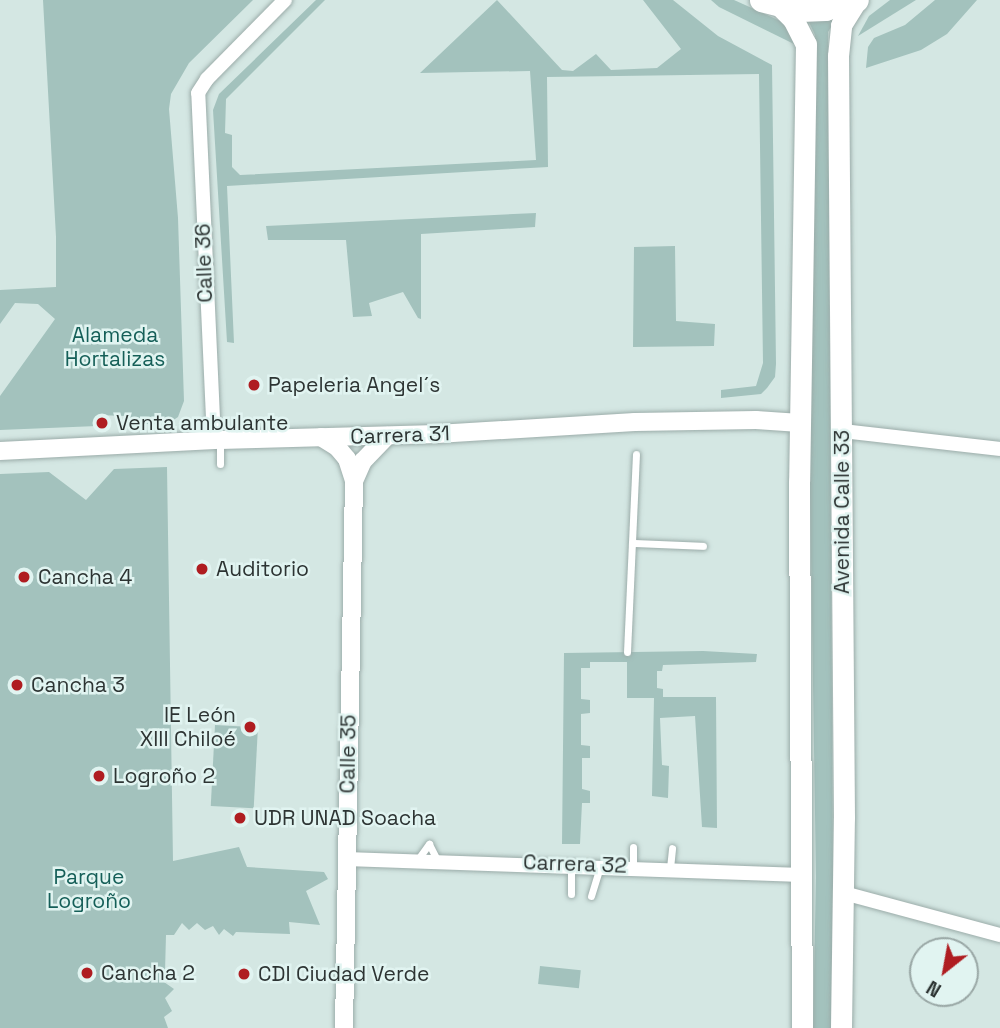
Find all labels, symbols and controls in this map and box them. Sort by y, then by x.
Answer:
street label: Calle 36 [190,223,218,303]
park label: Alameda Hortalizas [65,322,165,372]
place label: Papeleria Angel´s [268,372,441,398]
marker: Papeleria Angel´s [246,377,262,393]
place label: Venta ambulante [116,410,288,436]
marker: Venta ambulante [94,415,110,431]
street label: Carrera 31 [350,421,450,449]
street label: Avenida Calle 33 [829,430,855,594]
place label: Auditorio [216,556,309,582]
marker: Auditorio [194,561,210,577]
place label: Cancha 4 [38,564,132,590]
marker: Cancha 4 [16,569,32,585]
place label: Cancha 3 [31,672,125,698]
marker: Cancha 3 [9,677,25,693]
place label: IE León XIII Chiloé [140,702,236,752]
street label: Calle 35 [335,714,361,794]
marker: IE León XIII Chiloé [242,719,258,735]
place label: Logroño 2 [113,763,215,789]
marker: Logroño 2 [91,768,107,784]
place label: UDR UNAD Soacha [254,805,436,831]
marker: UDR UNAD Soacha [232,810,248,826]
street label: Carrera 32 [523,850,627,878]
park label: Parque Logroño [47,864,131,914]
north arrow [909,937,979,1007]
place label: Cancha 2 [101,960,195,986]
place label: CDI Ciudad Verde [258,961,430,987]
marker: Cancha 2 [79,965,95,981]
marker: CDI Ciudad Verde [236,966,252,982]
text: N [922,975,946,1003]

